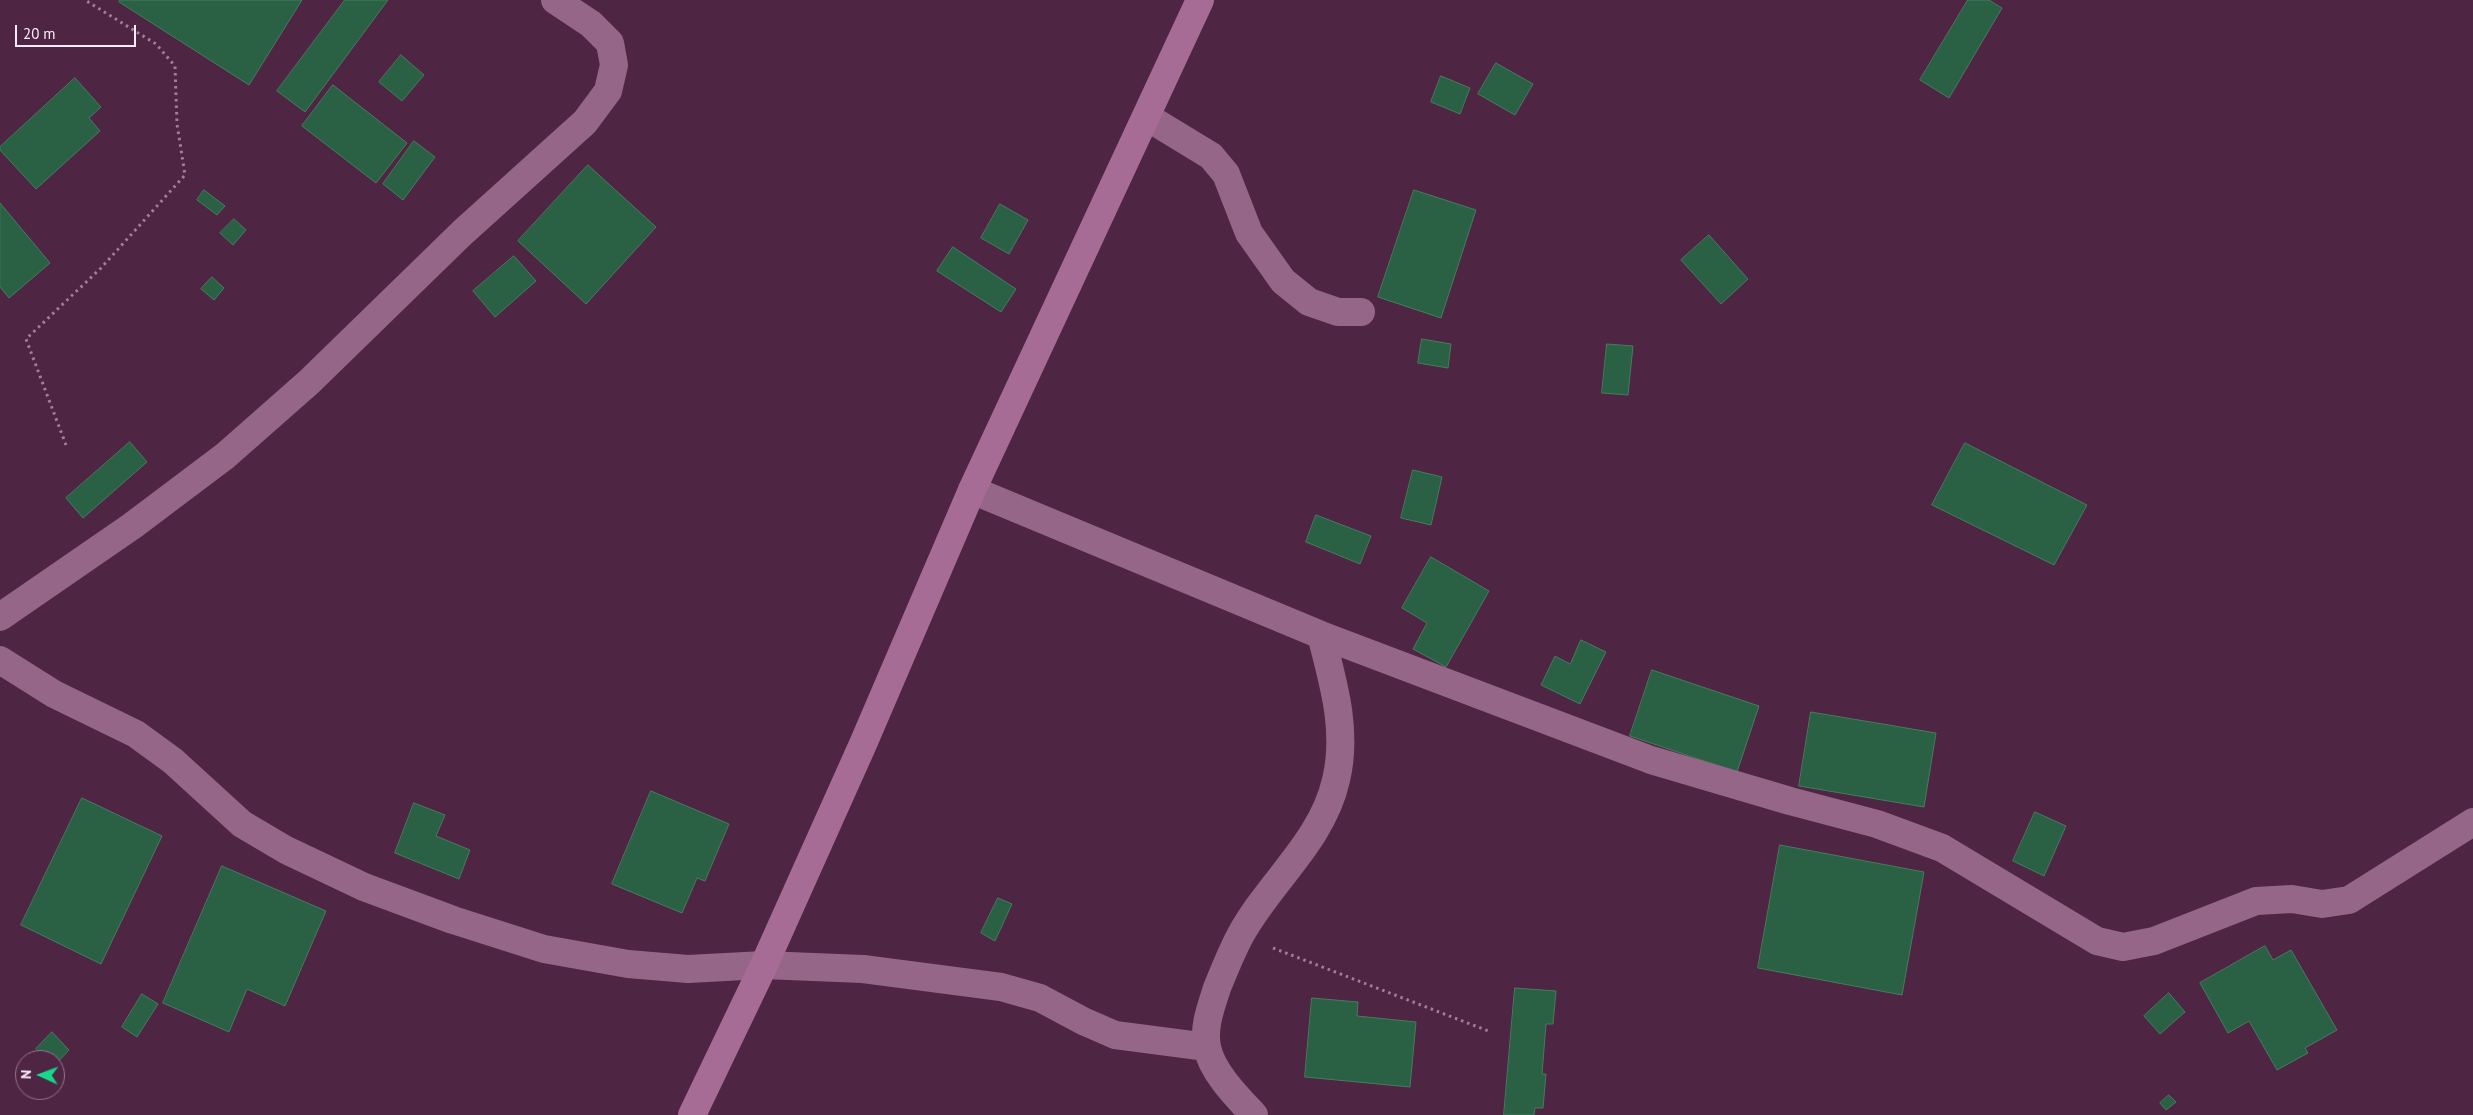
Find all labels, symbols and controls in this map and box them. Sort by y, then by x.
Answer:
scale bar [18,15,139,47]
text: 20 m [23,24,56,43]
north arrow [15,1050,65,1100]
text: N [17,1070,35,1079]

